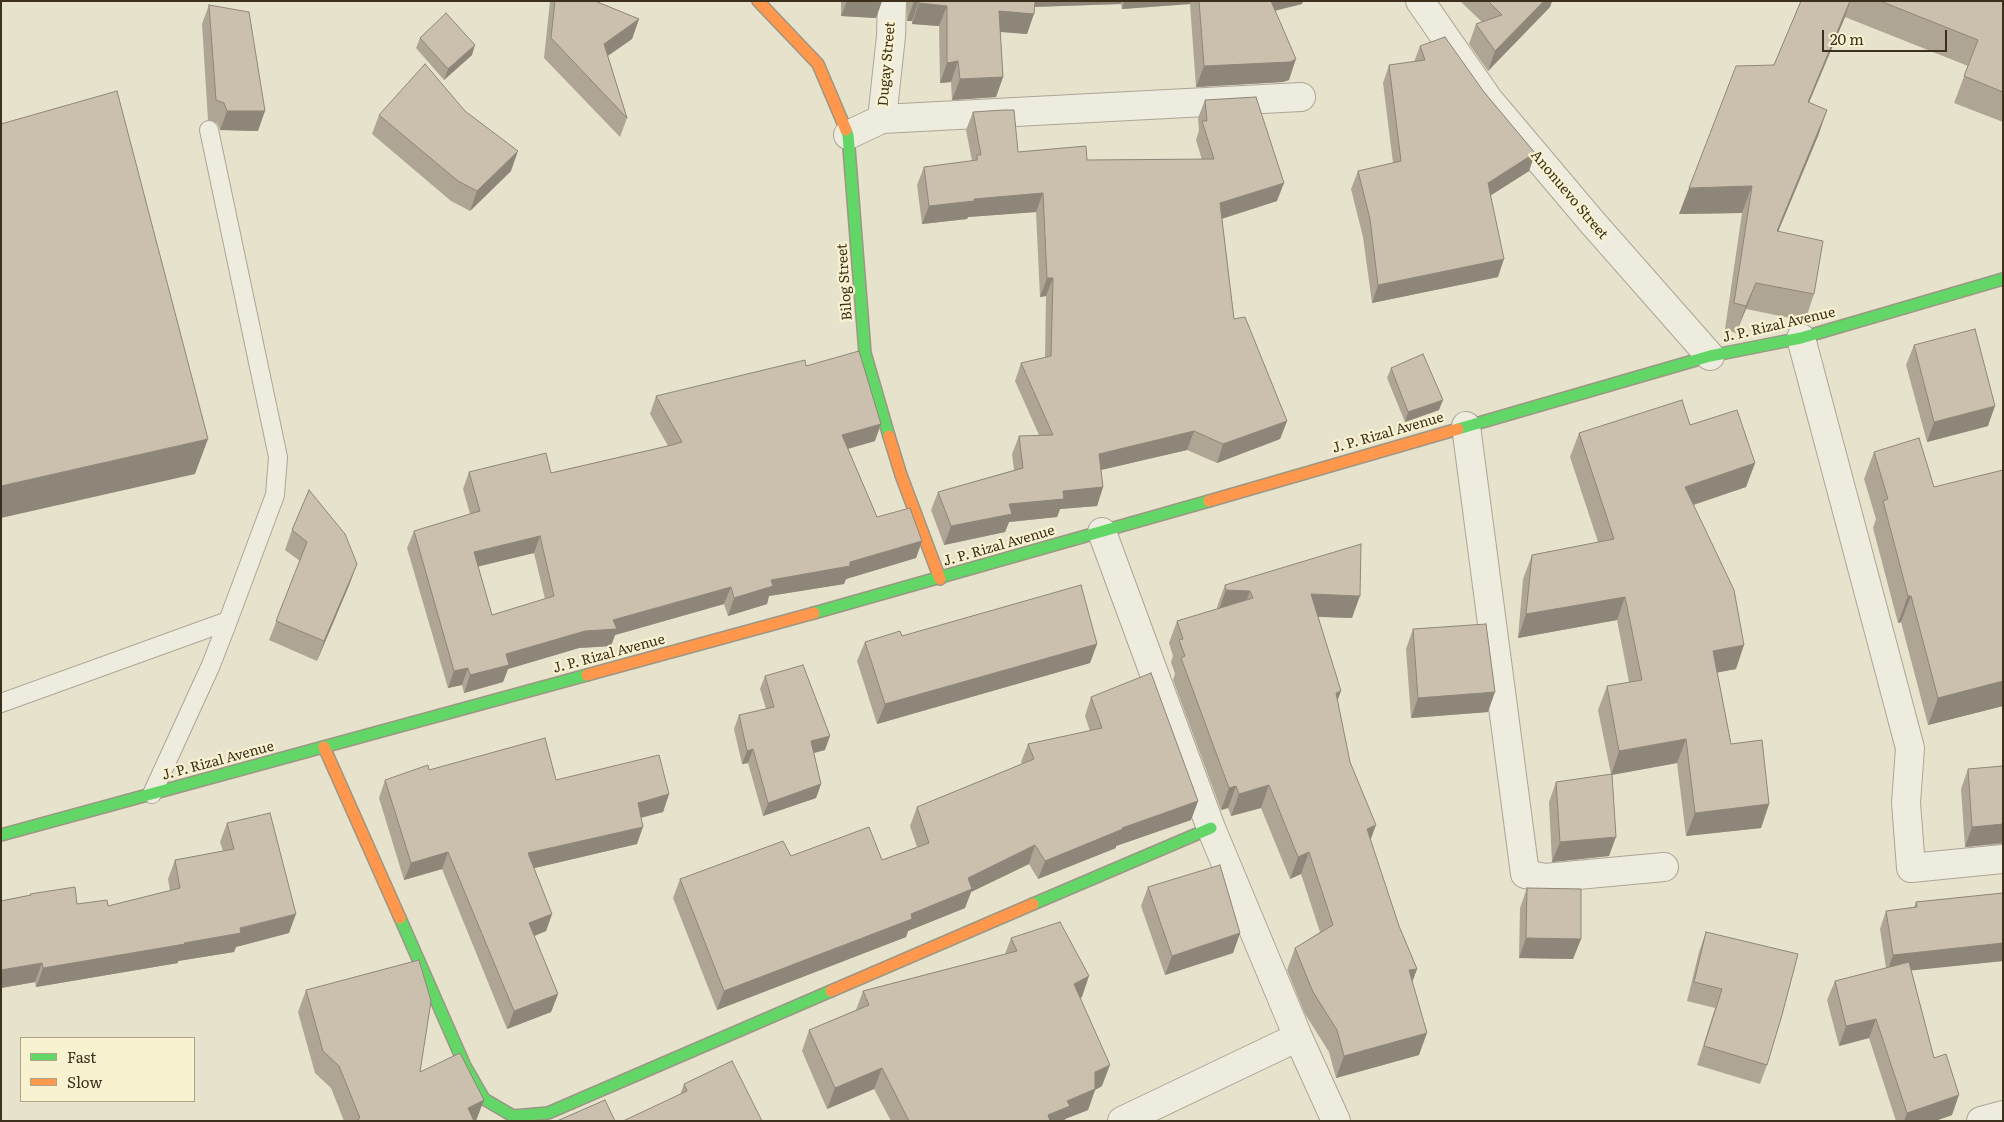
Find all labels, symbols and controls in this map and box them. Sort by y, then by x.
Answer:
scale bar [1824,20,1949,52]
street label: Dugay Street [875,21,899,107]
text: 20 m [1830,27,1864,50]
street label: Anonuevo Street [1527,147,1611,243]
street label: Bilog Street [834,243,856,321]
street label: J. P. Rizal Avenue [1721,304,1837,346]
street label: J. P. Rizal Avenue [1330,409,1446,457]
street label: J. P. Rizal Avenue [941,522,1057,570]
street label: J. P. Rizal Avenue [551,631,667,677]
street label: J. P. Rizal Avenue [160,738,276,784]
legend [20,1037,195,1102]
text: Fast [67,1045,96,1068]
text: Slow [67,1070,102,1093]

